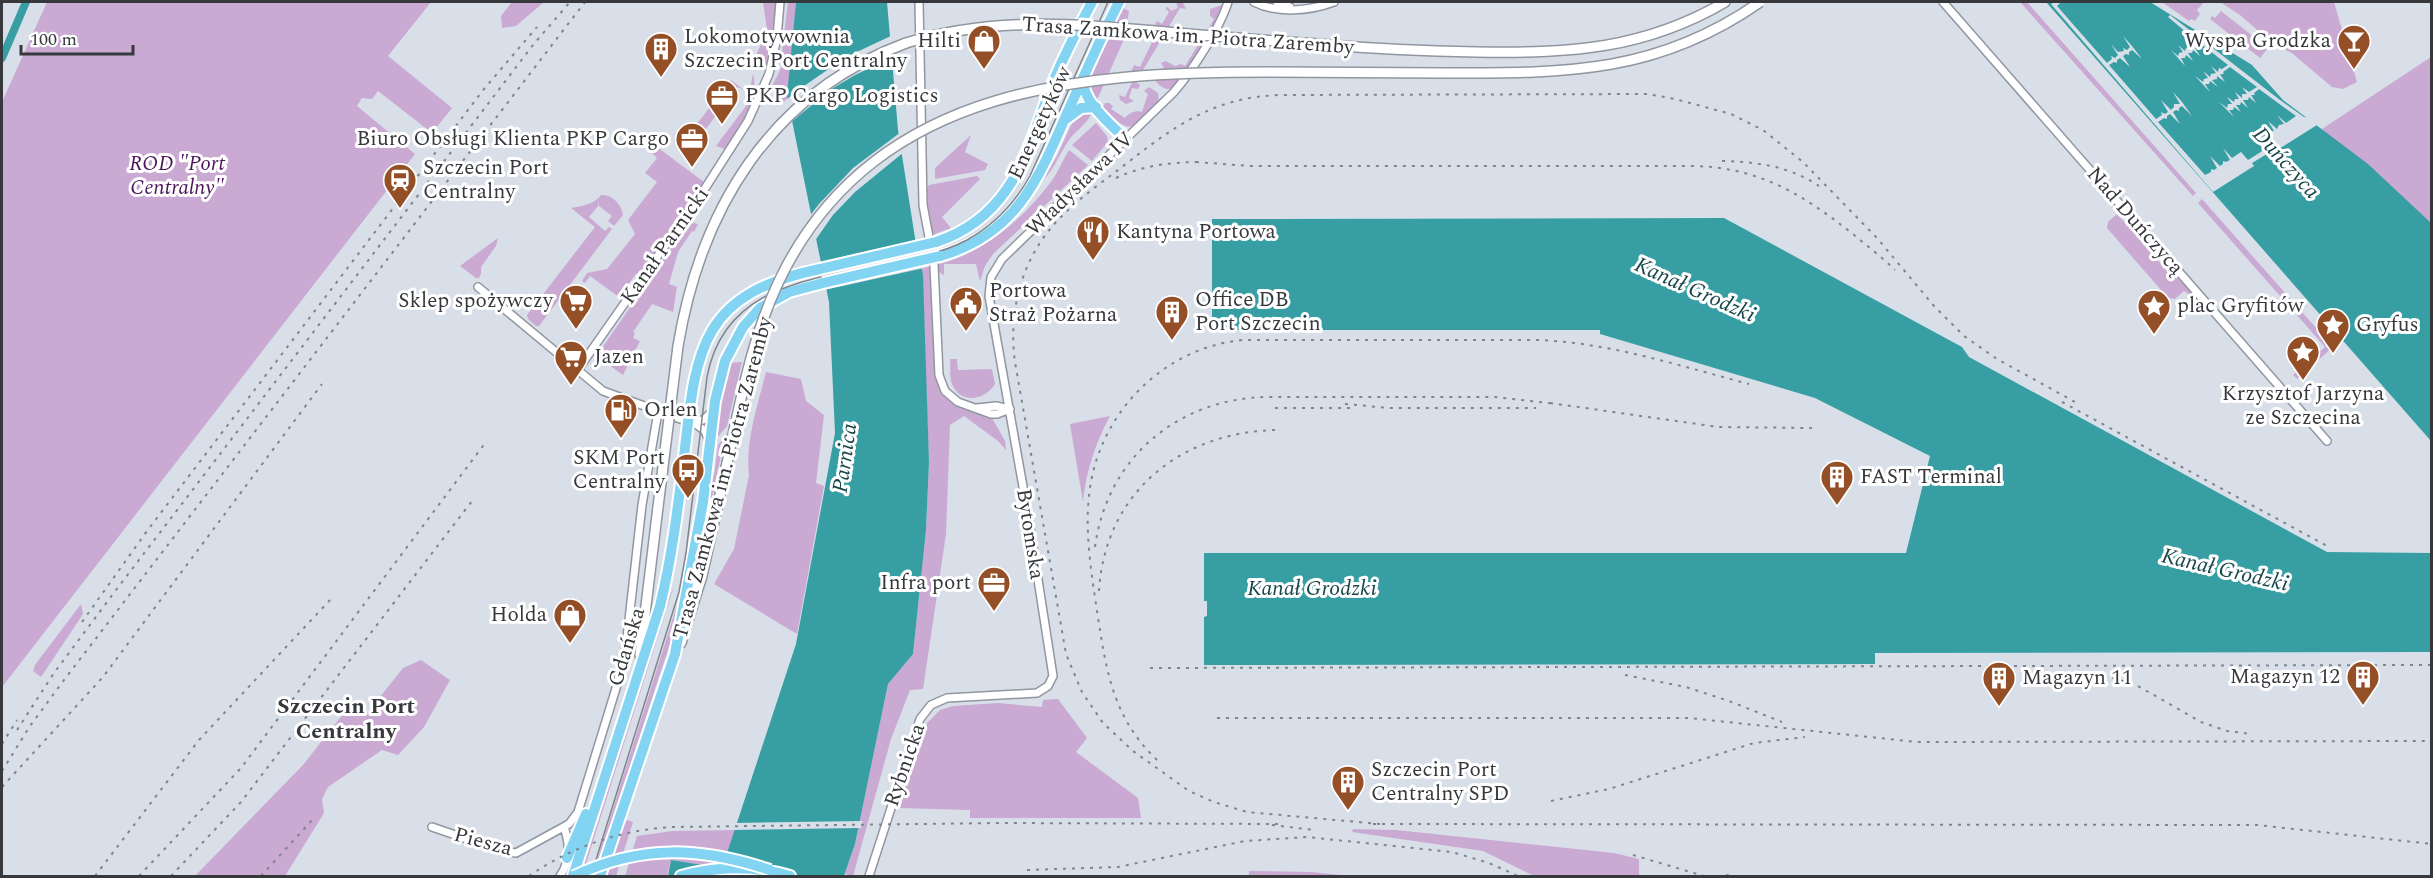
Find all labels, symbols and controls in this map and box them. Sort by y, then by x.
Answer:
street label: Trasa Zamkowa im. Piotra Zaremby [1021,8,1356,64]
scale bar [21,18,134,56]
place label: Lokomotywownia Szczecin Port Centralny [684,21,908,77]
shop icon: Hilti [966,23,1002,70]
bar icon: Wyspa Grodzka [2336,23,2372,70]
place label: Hilti [917,25,961,57]
place label: Wyspa Grodzka [2184,25,2332,57]
text: 100 m [30,26,77,53]
building icon: Lokomotywownia Szczecin Port Centralny [643,31,679,78]
street label: Energetyków [1000,60,1081,185]
office icon: PKP Cargo Logistics [704,78,740,125]
place label: PKP Cargo Logistics [745,80,939,112]
water label: Duńczyca [2244,119,2328,207]
office icon: Biuro Obsługi Klienta PKP Cargo [674,121,710,168]
place label: Biuro Obsługi Klienta PKP Cargo [357,123,669,155]
street label: Władysława IV [1019,124,1141,244]
park label: ROD "Port Centralny" [129,148,225,204]
place label: Szczecin Port Centralny [423,152,549,208]
street label: Nad Duńczycą [2079,160,2192,283]
station icon: Szczecin Port Centralny [382,162,418,209]
street label: Kanał Parnicki [613,181,717,311]
restaurant icon: Kantyna Portowa [1075,214,1111,261]
place label: Kantyna Portowa [1116,216,1277,248]
water label: Kanał Grodzki [1629,249,1761,331]
place label: Portowa Straż Pożarna [989,275,1118,331]
supermarket icon: Sklep spożywczy [558,283,594,330]
place label: Office DB Port Szczecin [1195,284,1321,340]
place label: Sklep spożywczy [398,285,554,317]
public building icon: Portowa Straż Pożarna [948,285,984,332]
place icon: plac Gryfitów [2136,288,2172,335]
place label: plac Gryfitów [2177,290,2305,322]
building icon: Office DB Port Szczecin [1154,294,1190,341]
place icon: Gryfus [2315,307,2351,354]
place label: Gryfus [2356,309,2419,341]
street label: Trasa Zamkowa im. Piotra Zaremby [664,312,782,643]
place icon: Krzysztof Jarzyna ze Szczecina [2285,334,2321,381]
supermarket icon: Jazen [553,339,589,386]
place label: Jazen [594,341,644,373]
place label: Krzysztof Jarzyna ze Szczecina [2222,378,2385,434]
fuel station icon: Orlen [603,392,639,439]
place label: Orlen [644,394,698,426]
water label: Parnica [824,421,866,495]
place label: SKM Port Centralny [573,442,666,498]
bus stop icon: SKM Port Centralny [670,452,706,499]
building icon: FAST Terminal [1819,459,1855,506]
place label: FAST Terminal [1860,461,2002,493]
street label: Bytomska [1007,486,1053,582]
water label: Kanał Grodzki [2158,539,2292,601]
office icon: Infra port [976,565,1012,612]
place label: Infra port [880,567,971,599]
water label: Kanał Grodzki [1247,572,1377,605]
shop icon: Holda [552,597,588,644]
place label: Holda [490,599,548,631]
street label: Gdańska [600,603,654,690]
building icon: Magazyn 12 [2345,659,2381,706]
building icon: Magazyn 11 [1981,660,2017,707]
place label: Magazyn 12 [2230,661,2340,693]
place label: Magazyn 11 [2022,662,2132,694]
district label: Szczecin Port Centralny [277,690,415,748]
street label: Rybnicka [876,718,934,811]
place label: Szczecin Port Centralny SPD [1371,754,1509,810]
building icon: Szczecin Port Centralny SPD [1330,764,1366,811]
street label: Piesza [450,819,517,865]

